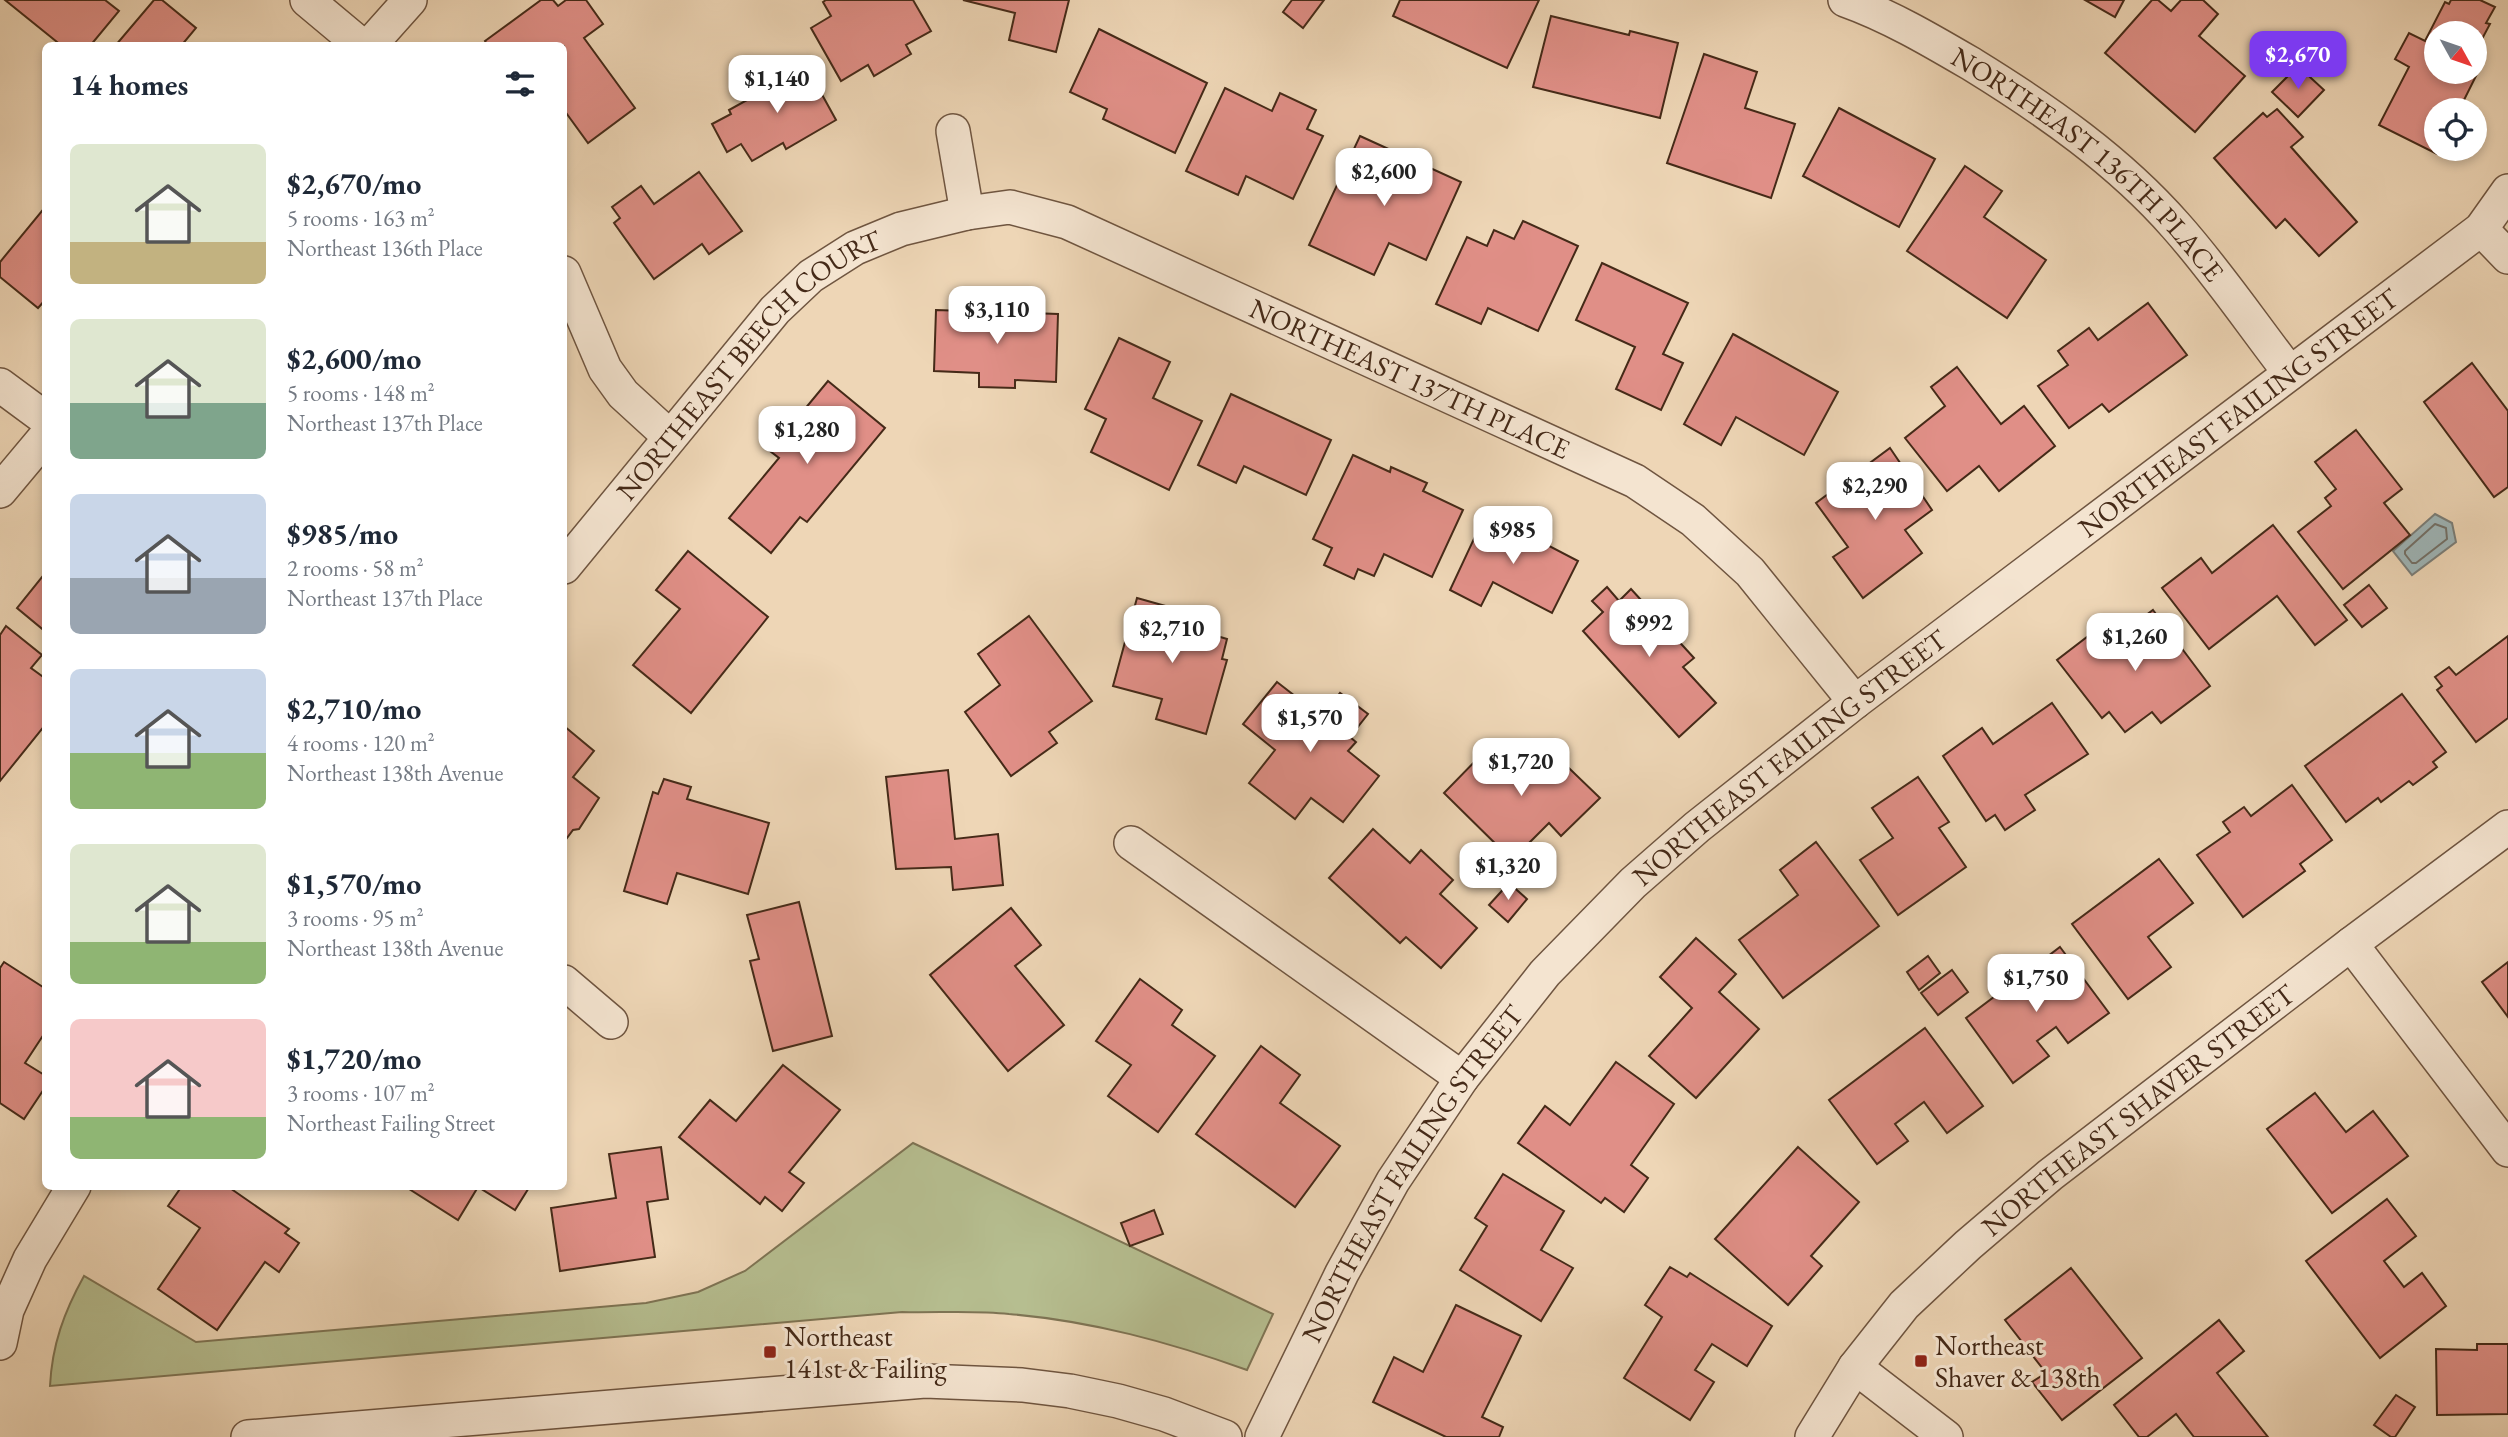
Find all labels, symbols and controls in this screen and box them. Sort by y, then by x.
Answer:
north arrow [2424,21,2487,84]
map controls [2424,21,2487,161]
pin: $2,670 [2241,32,2355,91]
street label: NORTHEAST 136TH PLACE [1945,38,2232,288]
text: $2,670 [2266,39,2330,69]
pin: $1,140 [720,55,834,115]
text: $1,140 [745,63,809,93]
text: 14 homes [70,65,188,104]
icon: filters [501,65,539,103]
button: locate [2424,98,2487,161]
pin: $2,600 [1327,148,1441,208]
text: $2,600 [1352,156,1416,186]
text: $2,670/mo [287,164,421,203]
icon: home [126,172,210,256]
text: 5 rooms · 163 m² [287,203,435,233]
street label: NORTHEAST BEECH COURT [608,221,886,508]
text: Northeast 136th Place [287,233,483,263]
street label: NORTHEAST FAILING STREET [2071,280,2406,545]
pin: $3,110 [940,286,1054,346]
street label: NORTHEAST 137TH PLACE [1244,290,1576,467]
text: $3,110 [965,294,1029,324]
text: $2,600/mo [287,339,421,378]
icon: home [126,347,210,431]
text: 5 rooms · 148 m² [287,378,435,408]
pin: $1,280 [750,406,864,466]
text: Northeast 137th Place [287,408,483,438]
text: $1,280 [775,414,839,444]
pin: $2,290 [1818,462,1932,522]
text: $2,290 [1843,470,1907,500]
pin: $985 [1472,506,1554,566]
text: $985/mo [287,514,398,553]
text: $985 [1489,514,1537,544]
icon: home [126,522,210,606]
text: 2 rooms · 58 m² [287,553,424,583]
text: Northeast 137th Place [287,583,483,613]
pin: $992 [1608,600,1690,659]
pin: $2,710 [1115,606,1229,665]
text: $992 [1625,607,1673,637]
text: $2,710 [1140,613,1204,643]
pin: $1,260 [2078,614,2192,673]
street label: NORTHEAST FAILING STREET [1625,621,1954,894]
text: $1,260 [2103,621,2167,651]
text: $2,710/mo [287,689,421,728]
pin: $1,570 [1253,694,1367,754]
icon: home [126,697,210,781]
text: $1,570 [1278,702,1342,732]
text: 4 rooms · 120 m² [287,728,435,758]
pin: $1,720 [1464,738,1578,798]
text: $1,720 [1489,746,1553,776]
text: Northeast 138th Avenue [287,758,504,788]
pin: $1,320 [1451,842,1565,902]
text: $1,320 [1476,850,1540,880]
text: $1,570/mo [287,864,421,903]
icon: home [126,872,210,956]
text: 3 rooms · 95 m² [287,903,424,933]
text: Northeast 138th Avenue [287,933,504,963]
pin: $1,750 [1979,954,2093,1014]
text: $1,750 [2004,962,2068,992]
street label: NORTHEAST SHAVER STREET [1974,976,2302,1244]
street label: NORTHEAST FAILING STREET [1293,997,1531,1348]
text: $1,720/mo [287,1039,421,1078]
icon: home [126,1047,210,1131]
text: 3 rooms · 107 m² [287,1078,435,1108]
text: Northeast Failing Street [287,1108,495,1138]
place label: Northeast 141st & Failing [784,1318,947,1386]
place label: Northeast Shaver & 138th [1935,1327,2101,1395]
marker: Northeast 141st & Failing [762,1344,778,1360]
marker: Northeast Shaver & 138th [1913,1353,1929,1369]

